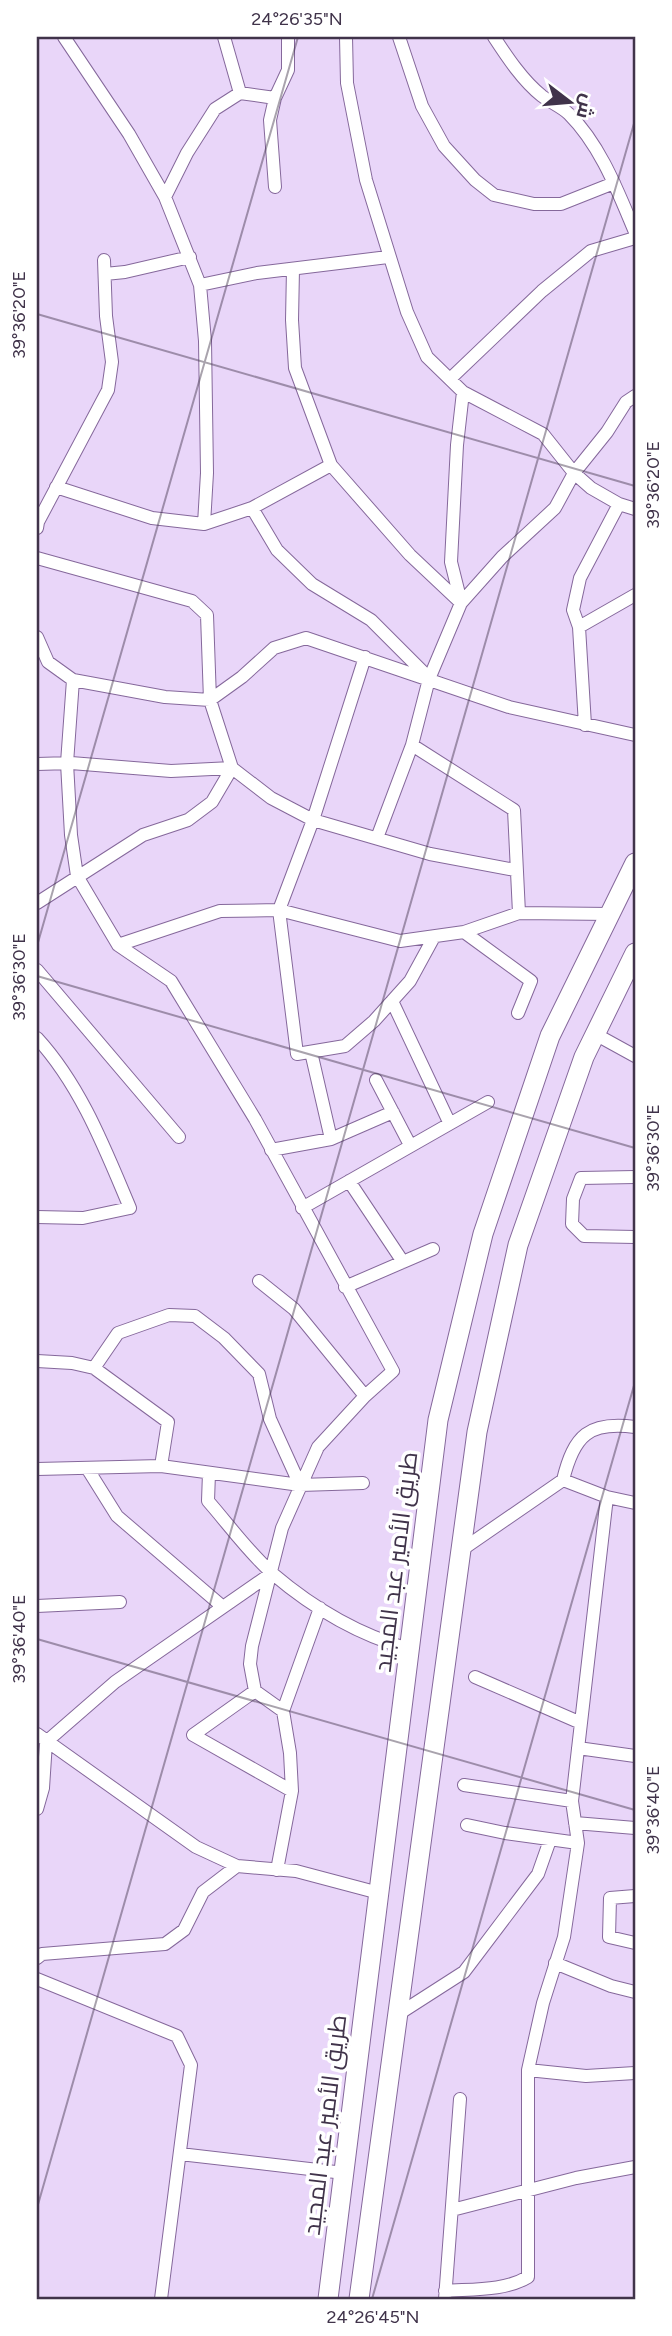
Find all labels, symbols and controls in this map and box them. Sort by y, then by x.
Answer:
text: 24°26'35"N [251,8,343,30]
north arrow [536,66,606,136]
text: ش [571,92,600,121]
text: 39°36'20"E [8,271,30,359]
text: 39°36'20"E [642,441,664,529]
text: 39°36'30"E [8,933,30,1021]
text: 39°36'30"E [642,1104,664,1192]
street label: طريق الأمير عبد المجيد [368,1450,424,1674]
text: 39°36'40"E [8,1594,30,1684]
text: 39°36'40"E [642,1765,664,1855]
street label: طريق الأمير عبد المجيد [297,2013,353,2237]
text: 24°26'45"N [327,2306,419,2328]

